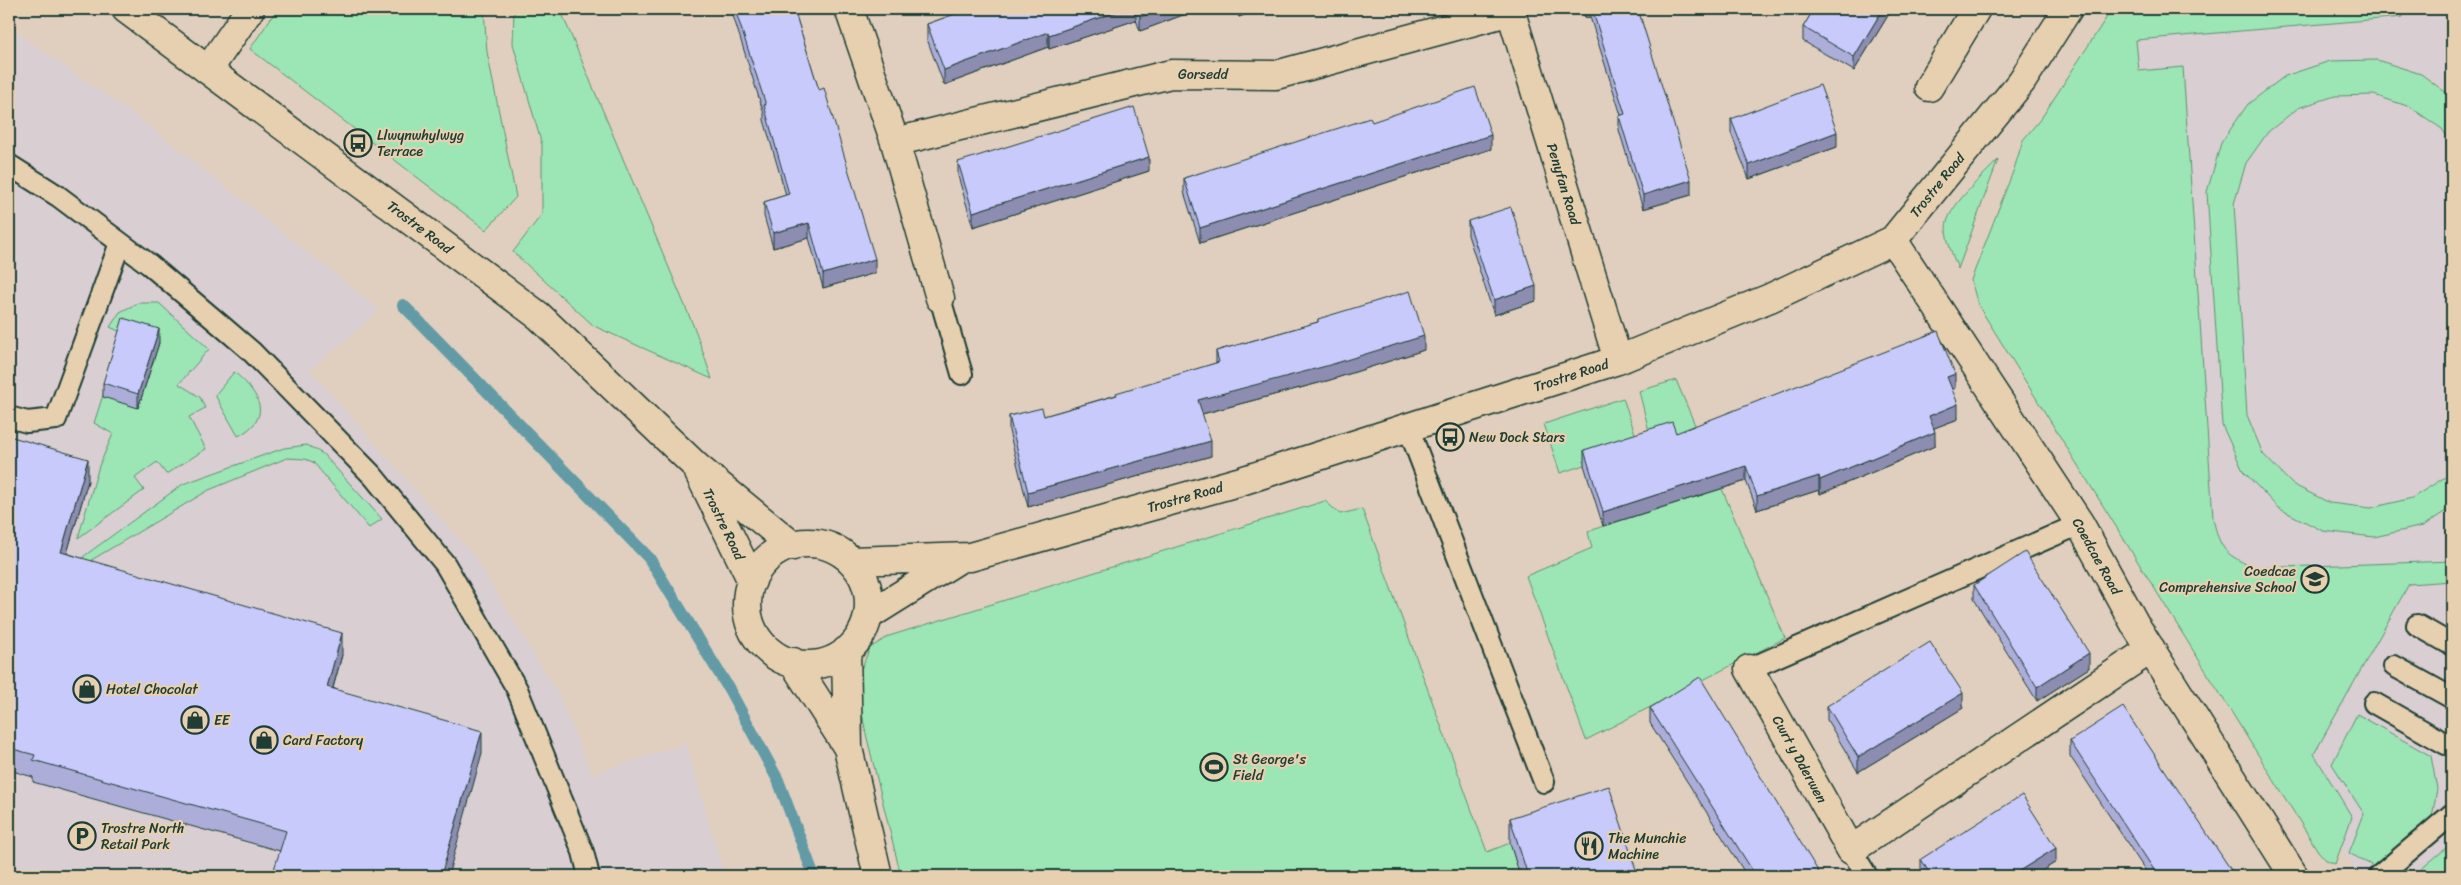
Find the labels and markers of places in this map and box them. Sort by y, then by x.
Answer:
place label: Llwynwhylwyg Terrace [377,123,464,164]
bus stop icon: Llwynwhylwyg Terrace [343,128,373,158]
bus stop icon: New Dock Stars [1435,422,1465,452]
place label: New Dock Stars [1469,425,1565,450]
place label: Coedcae Comprehensive School [2159,559,2297,600]
school or university icon: Coedcae Comprehensive School [2300,564,2330,594]
shop icon: Hotel Chocolat [72,674,102,704]
place label: Hotel Chocolat [106,677,199,702]
shop icon: EE [180,705,210,735]
place label: EE [214,708,231,733]
shop icon: Card Factory [249,725,279,755]
place label: Card Factory [283,728,364,753]
place label: St George's Field [1233,747,1306,788]
sports icon: St George's Field [1199,752,1229,782]
place label: Trostre North Retail Park [101,816,184,857]
parking icon: Trostre North Retail Park [67,821,97,851]
place label: The Munchie Machine [1608,826,1686,867]
restaurant icon: The Munchie Machine [1574,831,1604,861]

